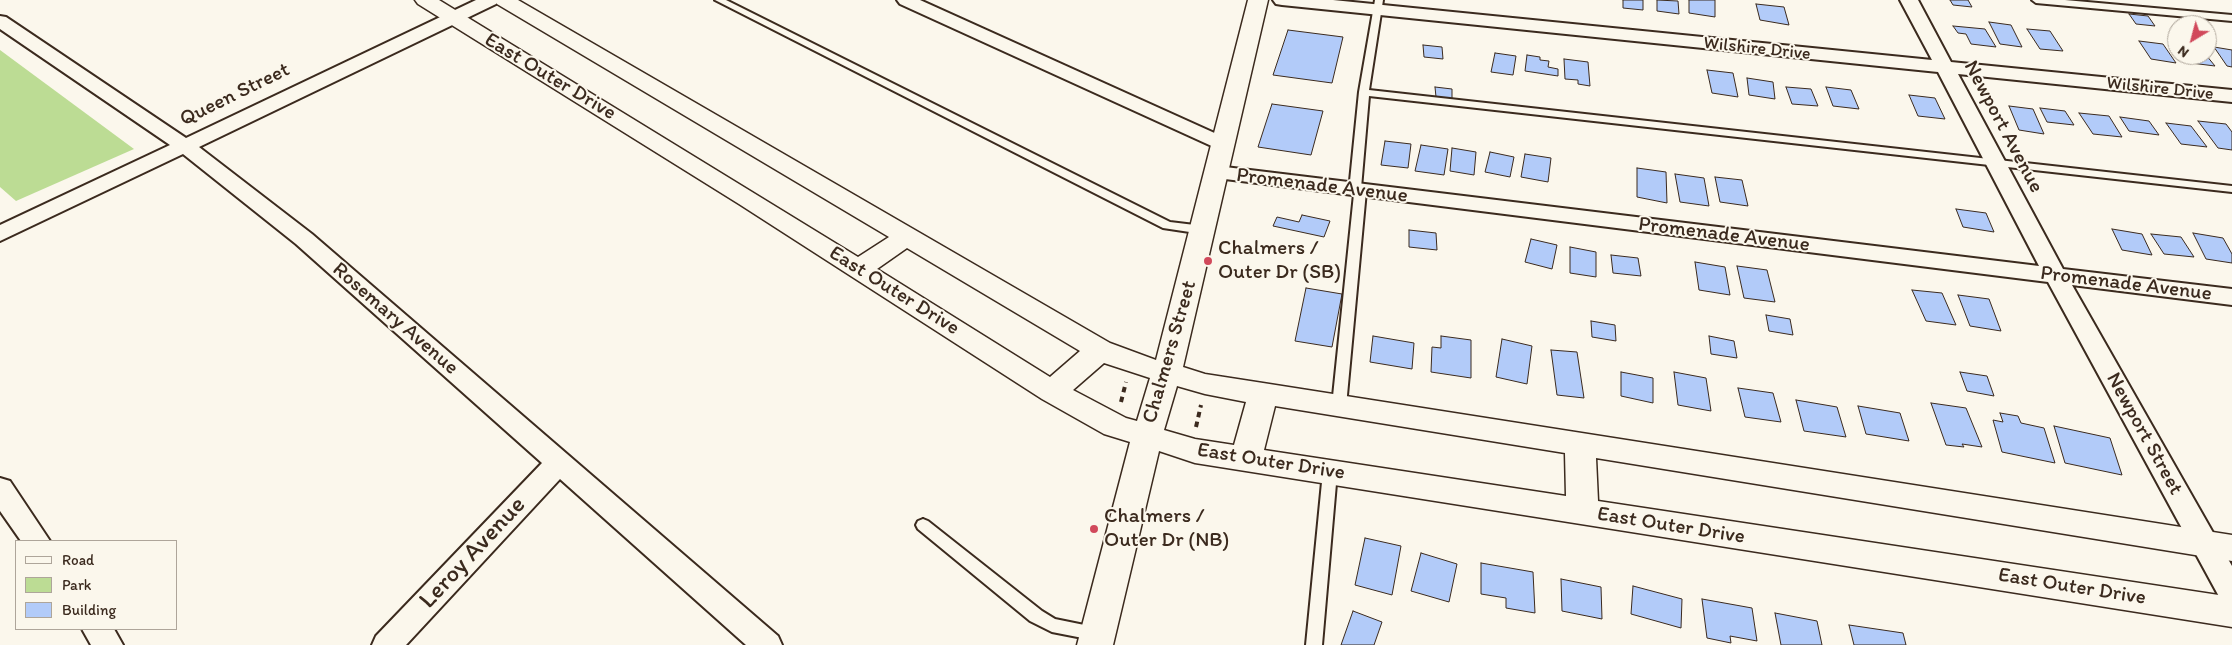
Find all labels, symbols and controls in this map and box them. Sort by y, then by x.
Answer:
north arrow [2167,15,2217,65]
street label: East Outer Drive [480,28,620,126]
street label: Wilshire Drive [1702,33,1812,65]
text: N [2174,42,2192,61]
street label: Newport Avenue [1958,57,2048,197]
street label: Queen Street [176,58,294,132]
street label: Wilshire Drive [2105,73,2215,105]
street label: Promenade Avenue [1235,163,1409,209]
street label: Promenade Avenue [1637,212,1811,258]
place label: Chalmers / Outer Dr (SB) [1218,236,1341,286]
street label: East Outer Drive [824,241,964,341]
marker: Chalmers / Outer Dr (SB) [1202,255,1214,267]
street label: Rosemary Avenue [327,257,463,381]
street label: Promenade Avenue [2039,261,2213,307]
street label: Chalmers Street [1138,278,1202,426]
street label: Newport Street [2100,368,2188,500]
street label: East Outer Drive [1195,438,1347,486]
street label: Leroy Avenue [413,491,533,615]
street label: East Outer Drive [1595,502,1747,550]
place label: Chalmers / Outer Dr (NB) [1104,504,1229,554]
marker: Chalmers / Outer Dr (NB) [1088,523,1100,535]
legend [15,540,178,630]
text: Road [62,551,94,569]
street label: East Outer Drive [1996,563,2148,611]
text: Park [62,576,92,594]
text: Building [62,601,116,619]

